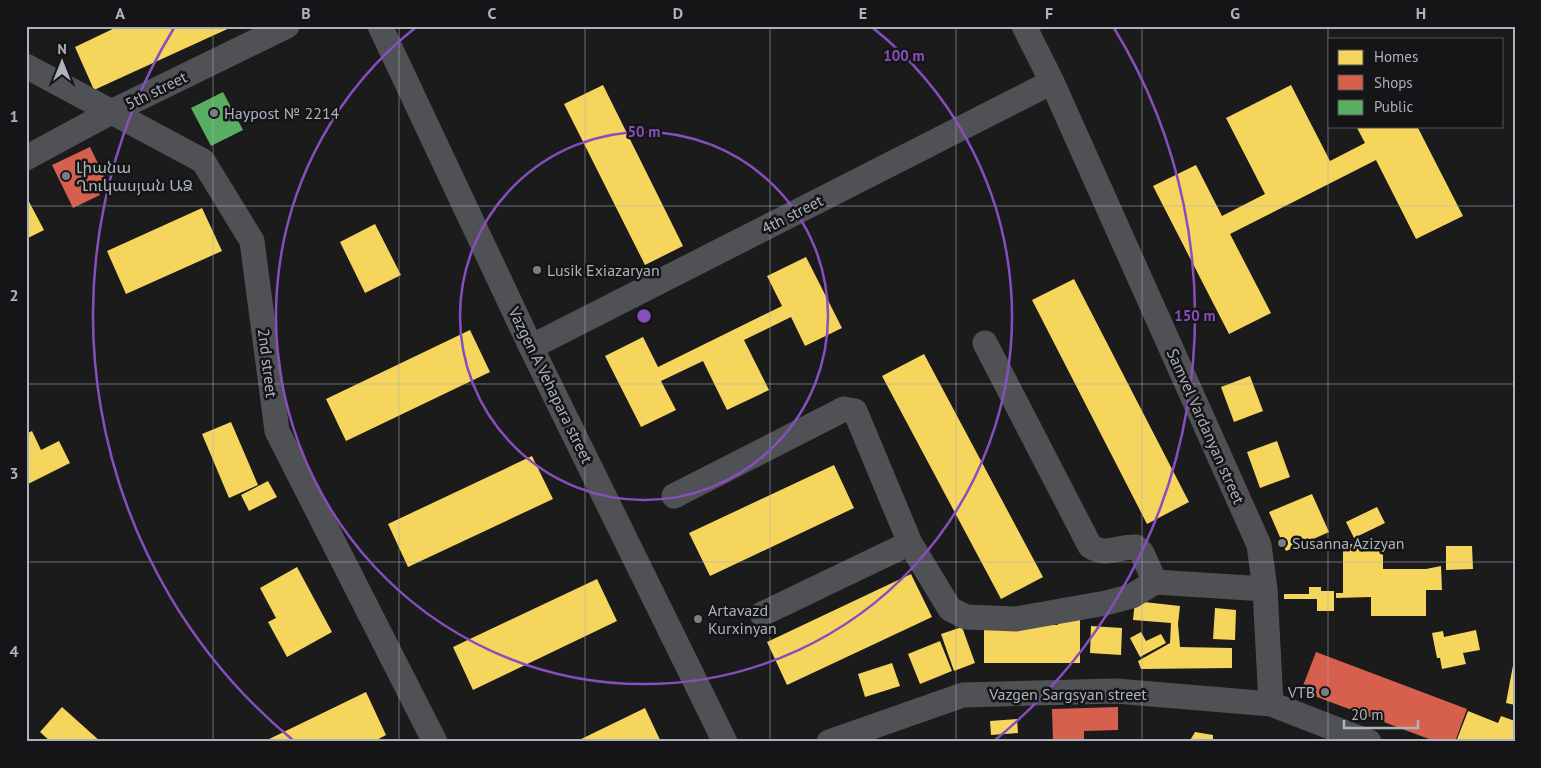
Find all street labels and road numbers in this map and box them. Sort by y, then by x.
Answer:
street label: 5th street [122,66,191,114]
street label: 4th street [758,190,827,238]
street label: Vazgen A Vehapara street [504,303,598,467]
street label: 2nd street [254,327,282,399]
street label: Samvel Vardanyan street [1163,345,1250,507]
street label: Vazgen Sargsyan street [988,684,1147,704]

